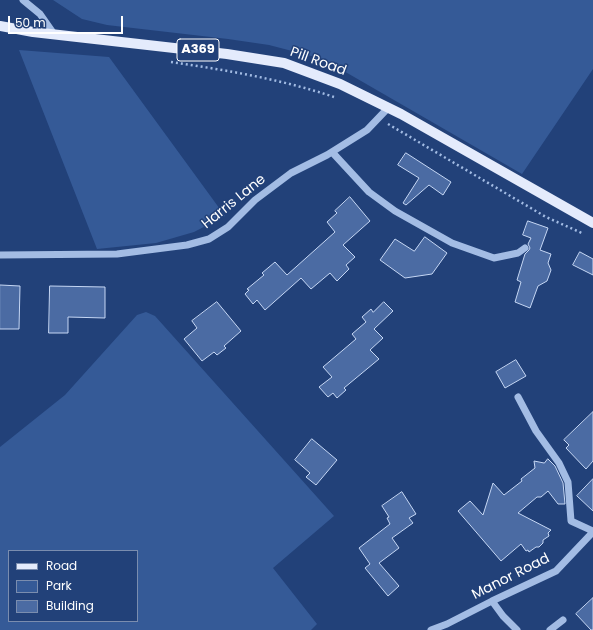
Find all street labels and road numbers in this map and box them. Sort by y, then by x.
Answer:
road number: A369 [177,39,219,61]
street label: Pill Road [288,44,348,80]
street label: Harris Lane [199,171,269,233]
street label: Manor Road [469,550,553,604]

